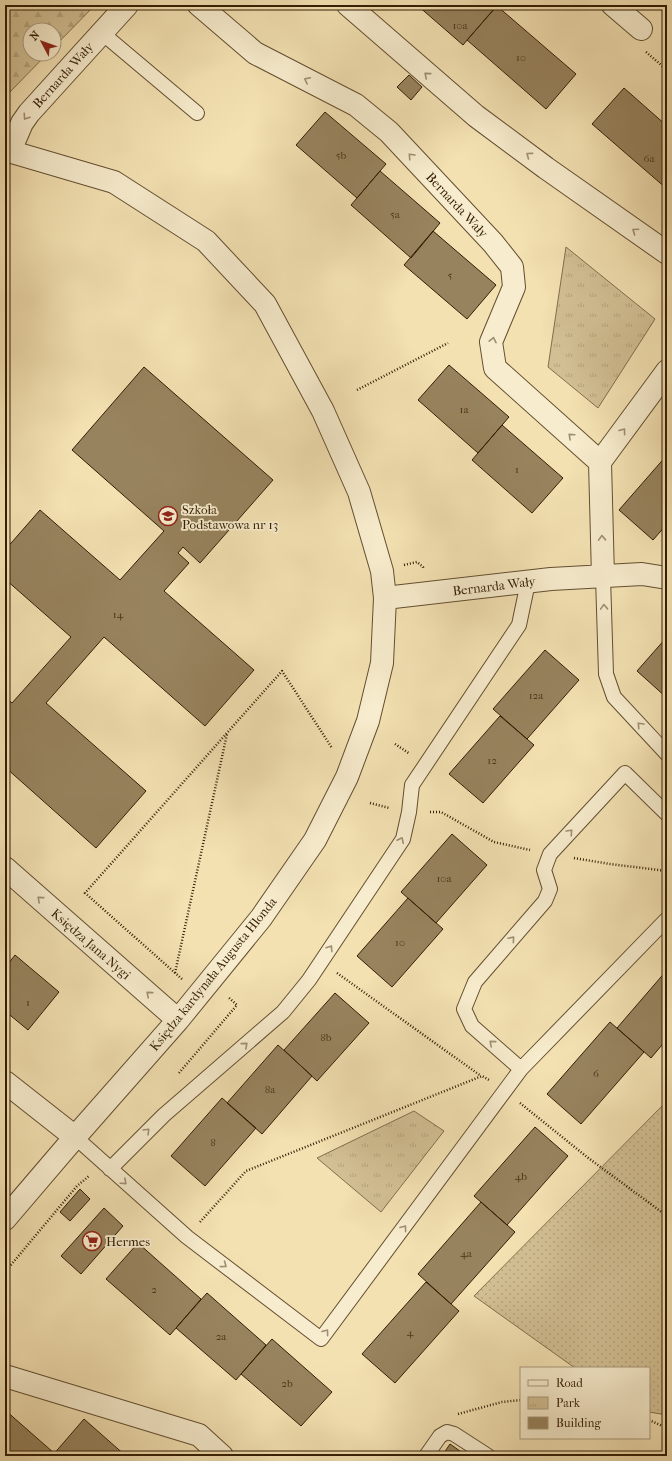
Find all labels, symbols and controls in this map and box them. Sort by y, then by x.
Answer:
house number: 10a [452,19,468,32]
north arrow [22,22,62,62]
text: N [27,28,43,43]
street label: Bernarda Wały [30,38,97,111]
house number: 10 [516,51,526,64]
one-way arrow [425,72,432,79]
one-way arrow [304,77,311,85]
one-way arrow [23,113,31,120]
house number: 5b [336,149,346,162]
house number: 6a [643,152,655,165]
one-way arrow [408,153,416,161]
one-way arrow [527,153,534,160]
street label: Bernarda Wały [423,169,492,241]
house number: 5a [390,208,401,221]
one-way arrow [632,228,639,236]
house number: 5 [448,269,453,282]
one-way arrow [489,337,497,344]
house number: 1a [459,403,469,416]
one-way arrow [618,428,625,435]
one-way arrow [568,434,575,441]
house number: 1 [515,463,519,476]
place label: Szkoła Podstawowa nr 13 [182,502,278,532]
school or university icon: Szkoła Podstawowa nr 13 [157,505,179,527]
one-way arrow [598,535,606,541]
street label: Bernarda Wały [452,573,537,599]
one-way arrow [600,604,608,610]
house number: 14 [113,608,124,621]
house number: 12a [529,689,544,702]
one-way arrow [638,722,645,730]
house number: 12 [487,754,497,767]
one-way arrow [565,829,573,837]
one-way arrow [396,836,404,844]
house number: 10a [436,872,452,885]
street label: Księdza kardynała Augusta Hlonda [146,893,280,1054]
one-way arrow [38,897,45,904]
street label: Księdza Jana Nygi [48,905,134,983]
house number: 10 [395,936,405,949]
one-way arrow [507,937,514,944]
one-way arrow [325,945,333,952]
one-way arrow [146,992,153,999]
house number: 1 [26,996,30,1009]
house number: 8b [320,1031,332,1044]
one-way arrow [489,1041,496,1048]
one-way arrow [240,1043,247,1050]
house number: 6 [593,1067,599,1080]
house number: 8a [265,1083,276,1096]
one-way arrow [142,1128,150,1136]
house number: 8 [210,1136,216,1149]
house number: 4b [515,1170,527,1183]
one-way arrow [120,1177,127,1184]
one-way arrow [399,1225,406,1232]
supermarket icon: Hermes [81,1230,103,1252]
place label: Hermes [106,1234,150,1249]
house number: 4a [460,1247,473,1260]
one-way arrow [220,1260,227,1268]
house number: 2 [151,1283,157,1296]
house number: 4 [407,1326,414,1339]
one-way arrow [321,1329,329,1336]
house number: 2a [216,1330,227,1343]
legend [520,1367,650,1439]
text: Road [556,1376,583,1390]
house number: 2b [281,1377,293,1390]
text: Park [556,1396,581,1410]
text: Building [556,1416,601,1430]

